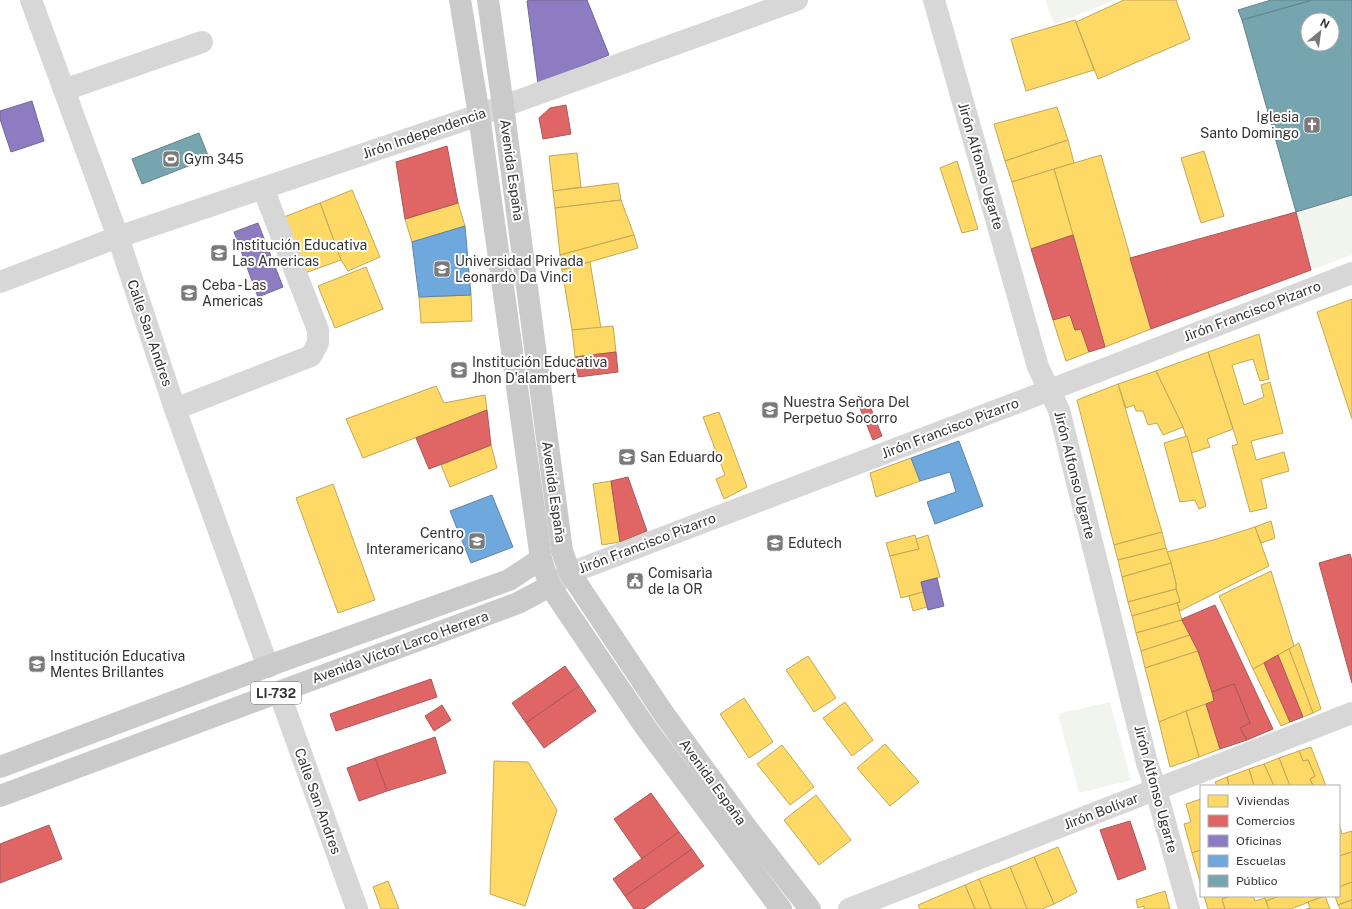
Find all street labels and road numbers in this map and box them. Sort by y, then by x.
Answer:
street label: Jirón Alfonso Ugarte [955,101,1007,231]
street label: Jirón Independencia [360,104,488,162]
street label: Avenida España [497,118,527,222]
street label: Jirón Francisco Pizarro [1181,277,1323,345]
street label: Calle San Andres [124,278,176,388]
street label: Jirón Francisco Pizarro [879,394,1021,462]
street label: Jirón Alfonso Ugarte [1051,409,1099,541]
street label: Avenida España [539,440,569,544]
street label: Jirón Francisco Pizarro [576,509,718,577]
street label: Avenida Víctor Larco Herrera [310,608,490,686]
road number: LI-732 [251,682,301,704]
street label: Jirón Alfonso Ugarte [1131,723,1181,855]
street label: Avenida España [676,736,750,828]
street label: Calle San Andres [291,746,345,856]
street label: Jirón Bolívar [1061,789,1141,833]

